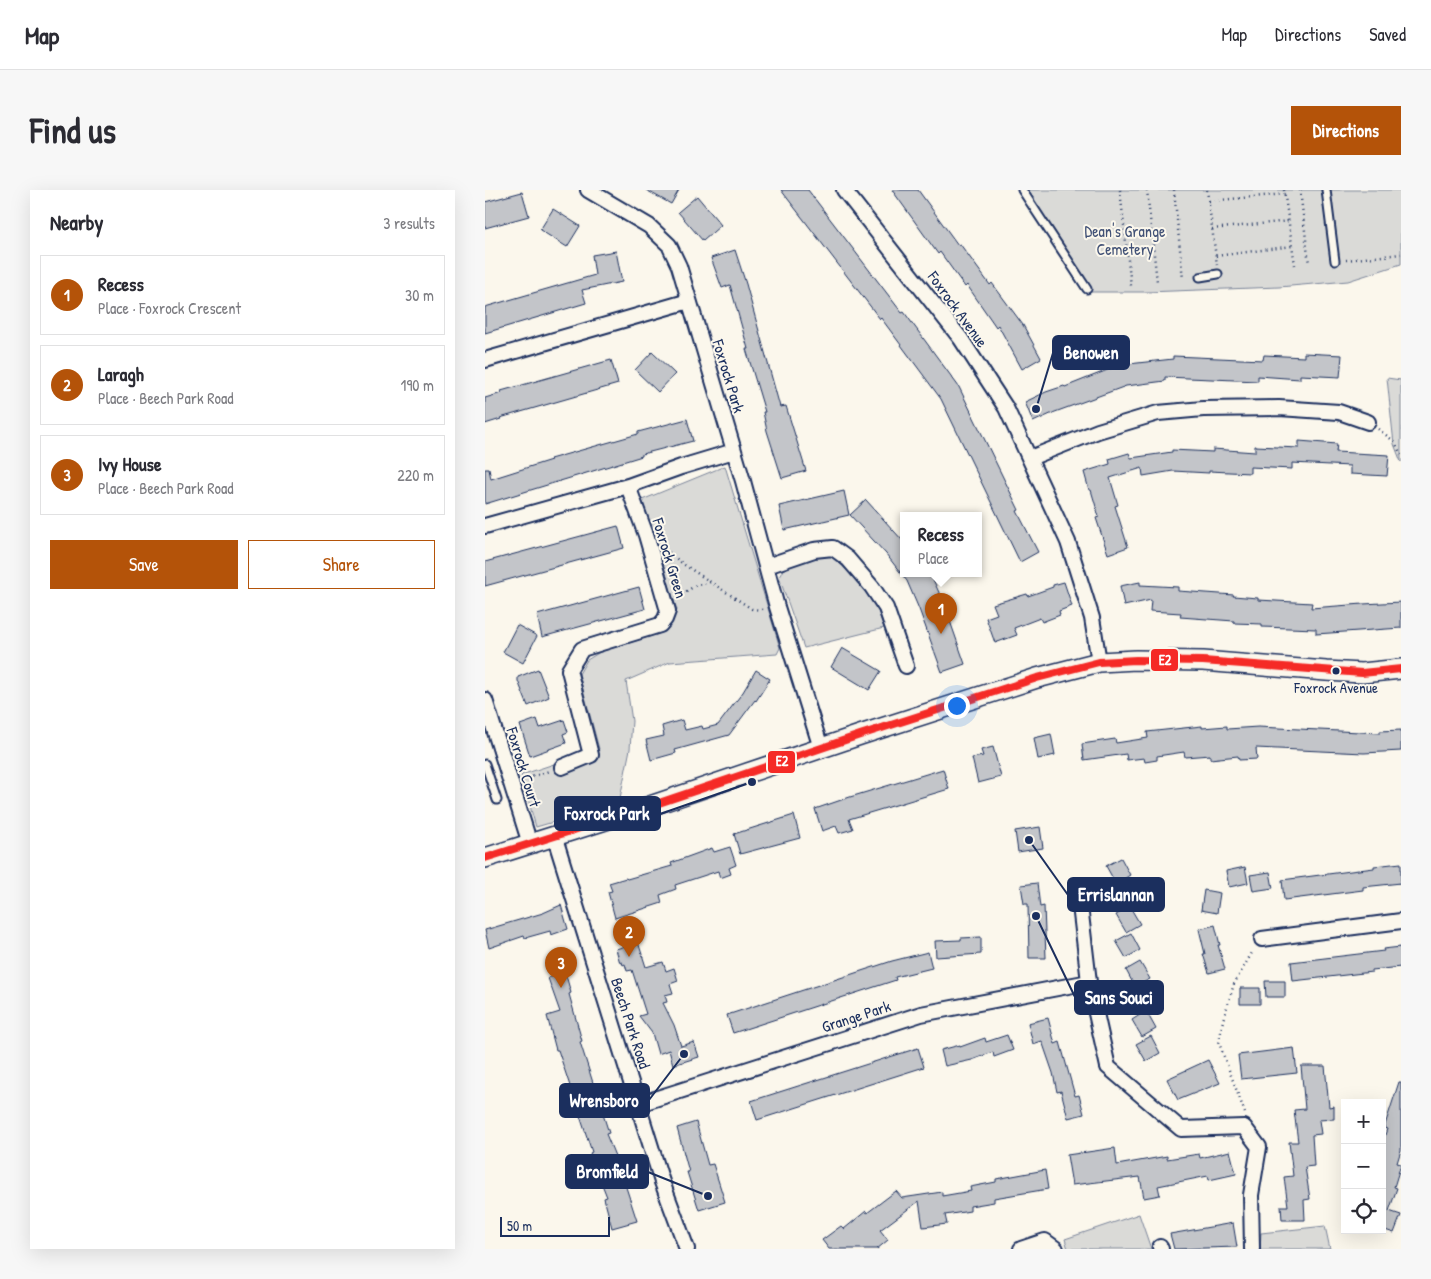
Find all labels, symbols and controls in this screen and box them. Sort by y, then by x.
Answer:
text: Map [25,19,59,51]
text: Map [1222,22,1247,47]
text: Directions [1275,22,1341,47]
text: Saved [1369,22,1406,47]
button: Directions [1291,106,1401,155]
text: Find us [30,107,116,154]
text: Nearby [50,208,103,237]
text: 3 results [383,212,435,234]
park label: Dean's Grange Cemetery [1085,220,1166,260]
street label: Foxrock Avenue [922,266,994,352]
text: Recess [98,271,144,297]
text: 1 [64,284,70,306]
text: 30 m [405,284,434,306]
text: Place · Foxrock Crescent [98,297,241,319]
street label: Foxrock Park [707,336,751,416]
callout: Benowen [1053,336,1129,369]
text: Benowen [1063,340,1119,365]
text: Laragh [98,361,144,387]
text: 2 [63,374,71,396]
text: 190 m [401,374,434,396]
text: Place · Beech Park Road [98,387,234,409]
text: Ivy House [98,451,162,477]
text: 3 [63,464,71,486]
text: 220 m [397,464,434,486]
text: Place · Beech Park Road [98,477,234,499]
popup [900,512,982,577]
street label: Foxrock Green [647,514,693,601]
text: Recess [918,521,964,547]
button: Save [50,540,238,589]
button: Share [248,540,435,589]
text: Place [918,547,949,569]
pin: 1 [925,593,957,634]
line badge: E2 [1150,648,1179,672]
text: E2 [1159,650,1172,669]
marker: Foxrock Avenue [1331,666,1341,676]
place label: Foxrock Avenue [1293,677,1378,698]
your location [944,693,970,719]
street label: Foxrock Court [501,724,547,810]
line badge: E2 [767,750,796,774]
text: E2 [776,751,789,770]
callout: Foxrock Park [555,797,660,830]
text: Foxrock Park [564,801,650,826]
callout: Errislannan [1068,878,1164,911]
text: Errislannan [1078,882,1154,907]
pin: 2 [613,916,645,957]
pin: 3 [545,947,577,988]
street label: Beech Park Road [606,975,656,1071]
callout: Sans Souci [1075,981,1163,1014]
text: Sans Souci [1085,985,1153,1010]
street label: Grange Park [819,994,894,1037]
callout: Wrensboro [560,1084,649,1117]
text: Wrensboro [569,1088,639,1113]
map controls [1341,1099,1386,1234]
button: + [1341,1099,1386,1144]
button: − [1341,1144,1386,1189]
callout: Bromfield [566,1155,648,1188]
text: Bromfield [576,1159,638,1184]
button: locate [1341,1189,1386,1234]
scale bar [500,1214,610,1237]
text: 50 m [507,1216,532,1235]

